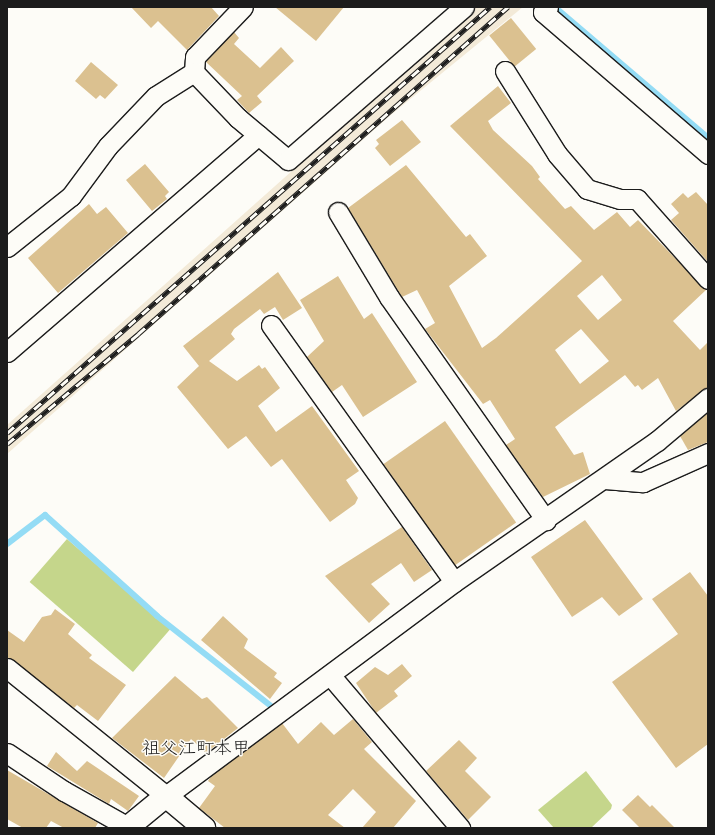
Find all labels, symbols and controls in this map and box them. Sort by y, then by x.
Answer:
district label: 祖父江町本甲 [142,737,250,759]

